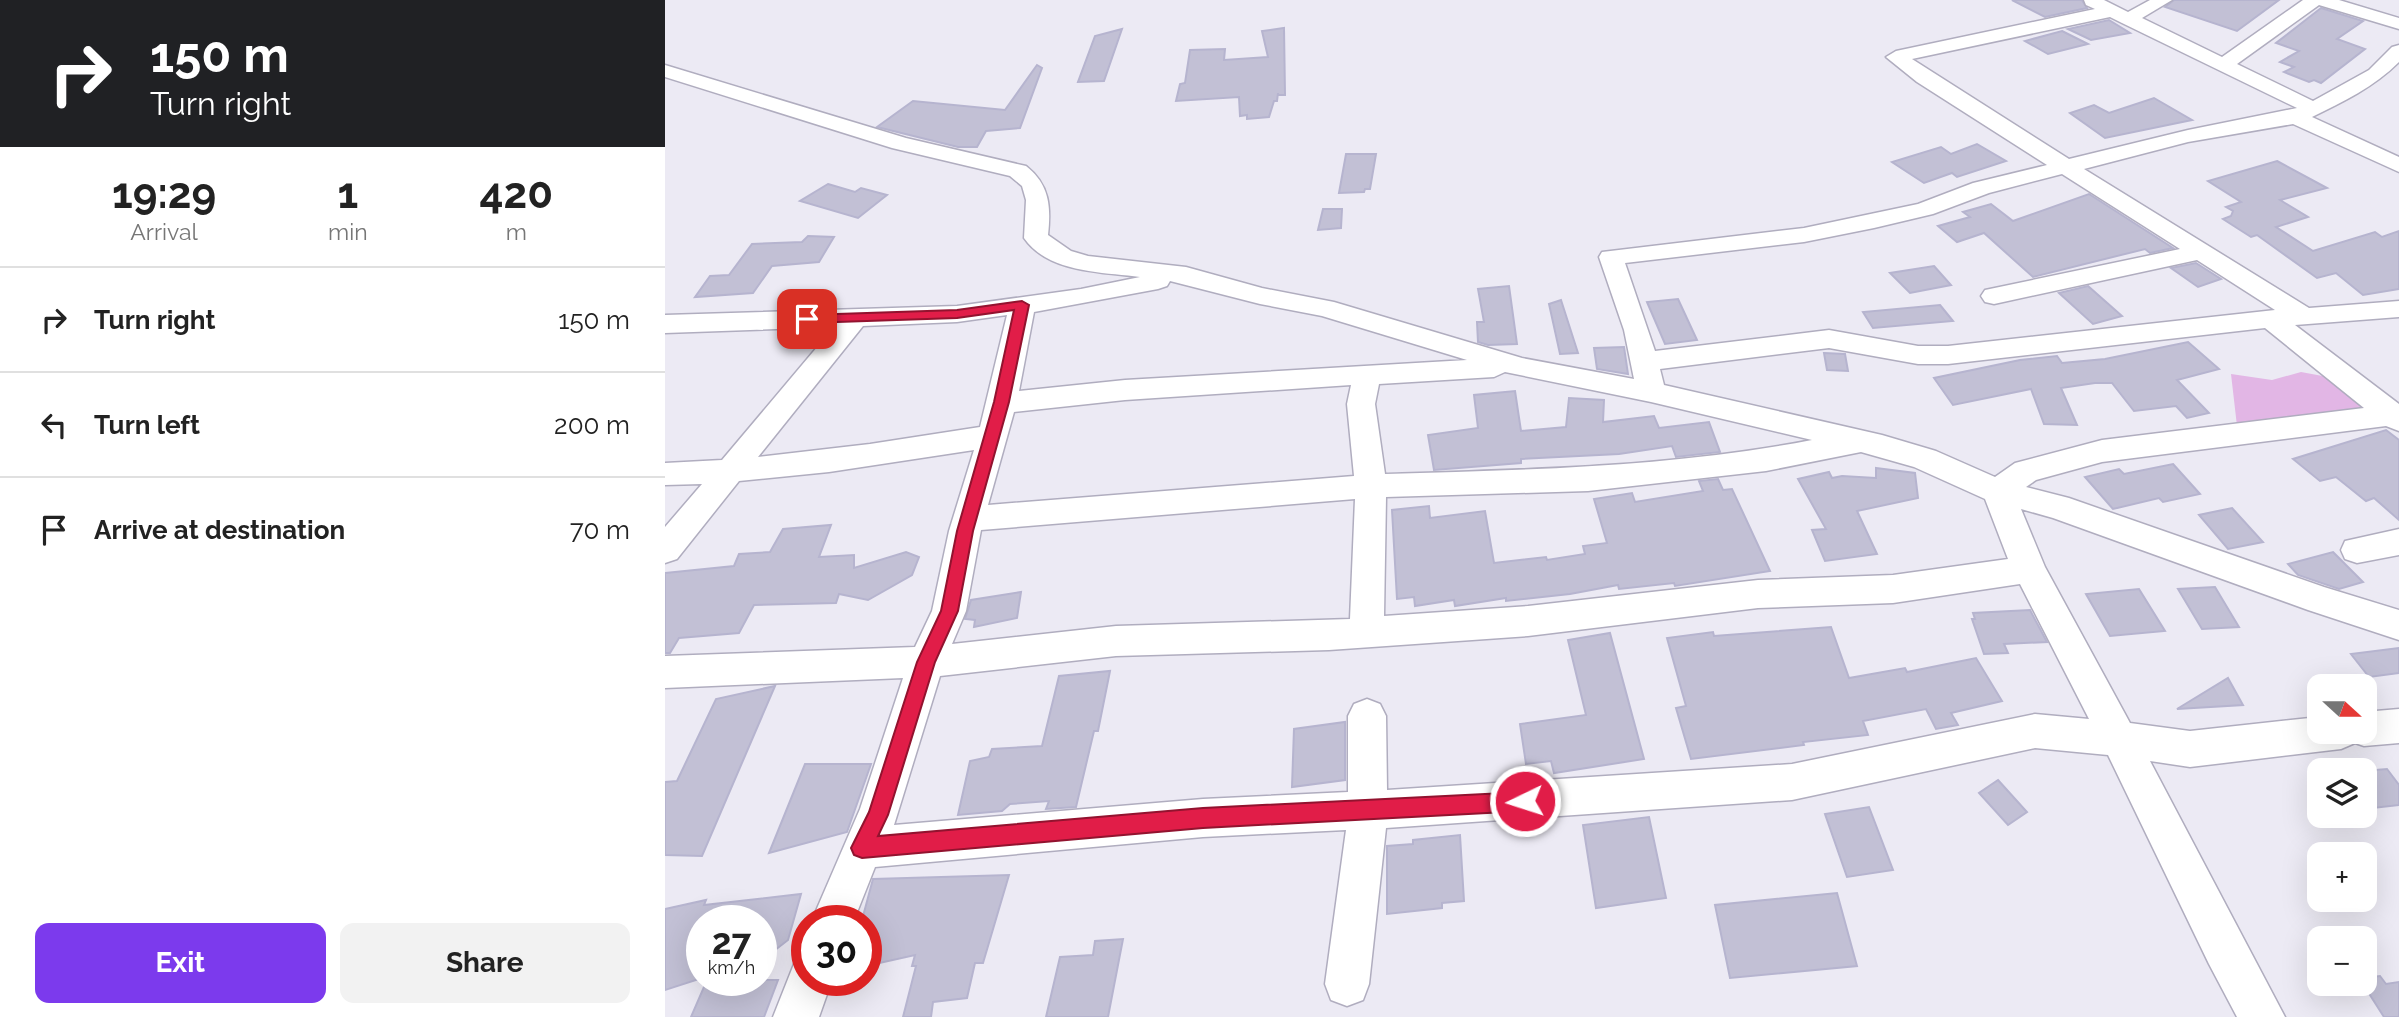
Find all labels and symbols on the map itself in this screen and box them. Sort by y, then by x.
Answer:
pin [777,289,837,349]
north arrow [2307,674,2377,744]
position arrow [1488,764,1562,838]
speed limit sign: 30 [791,905,882,996]

